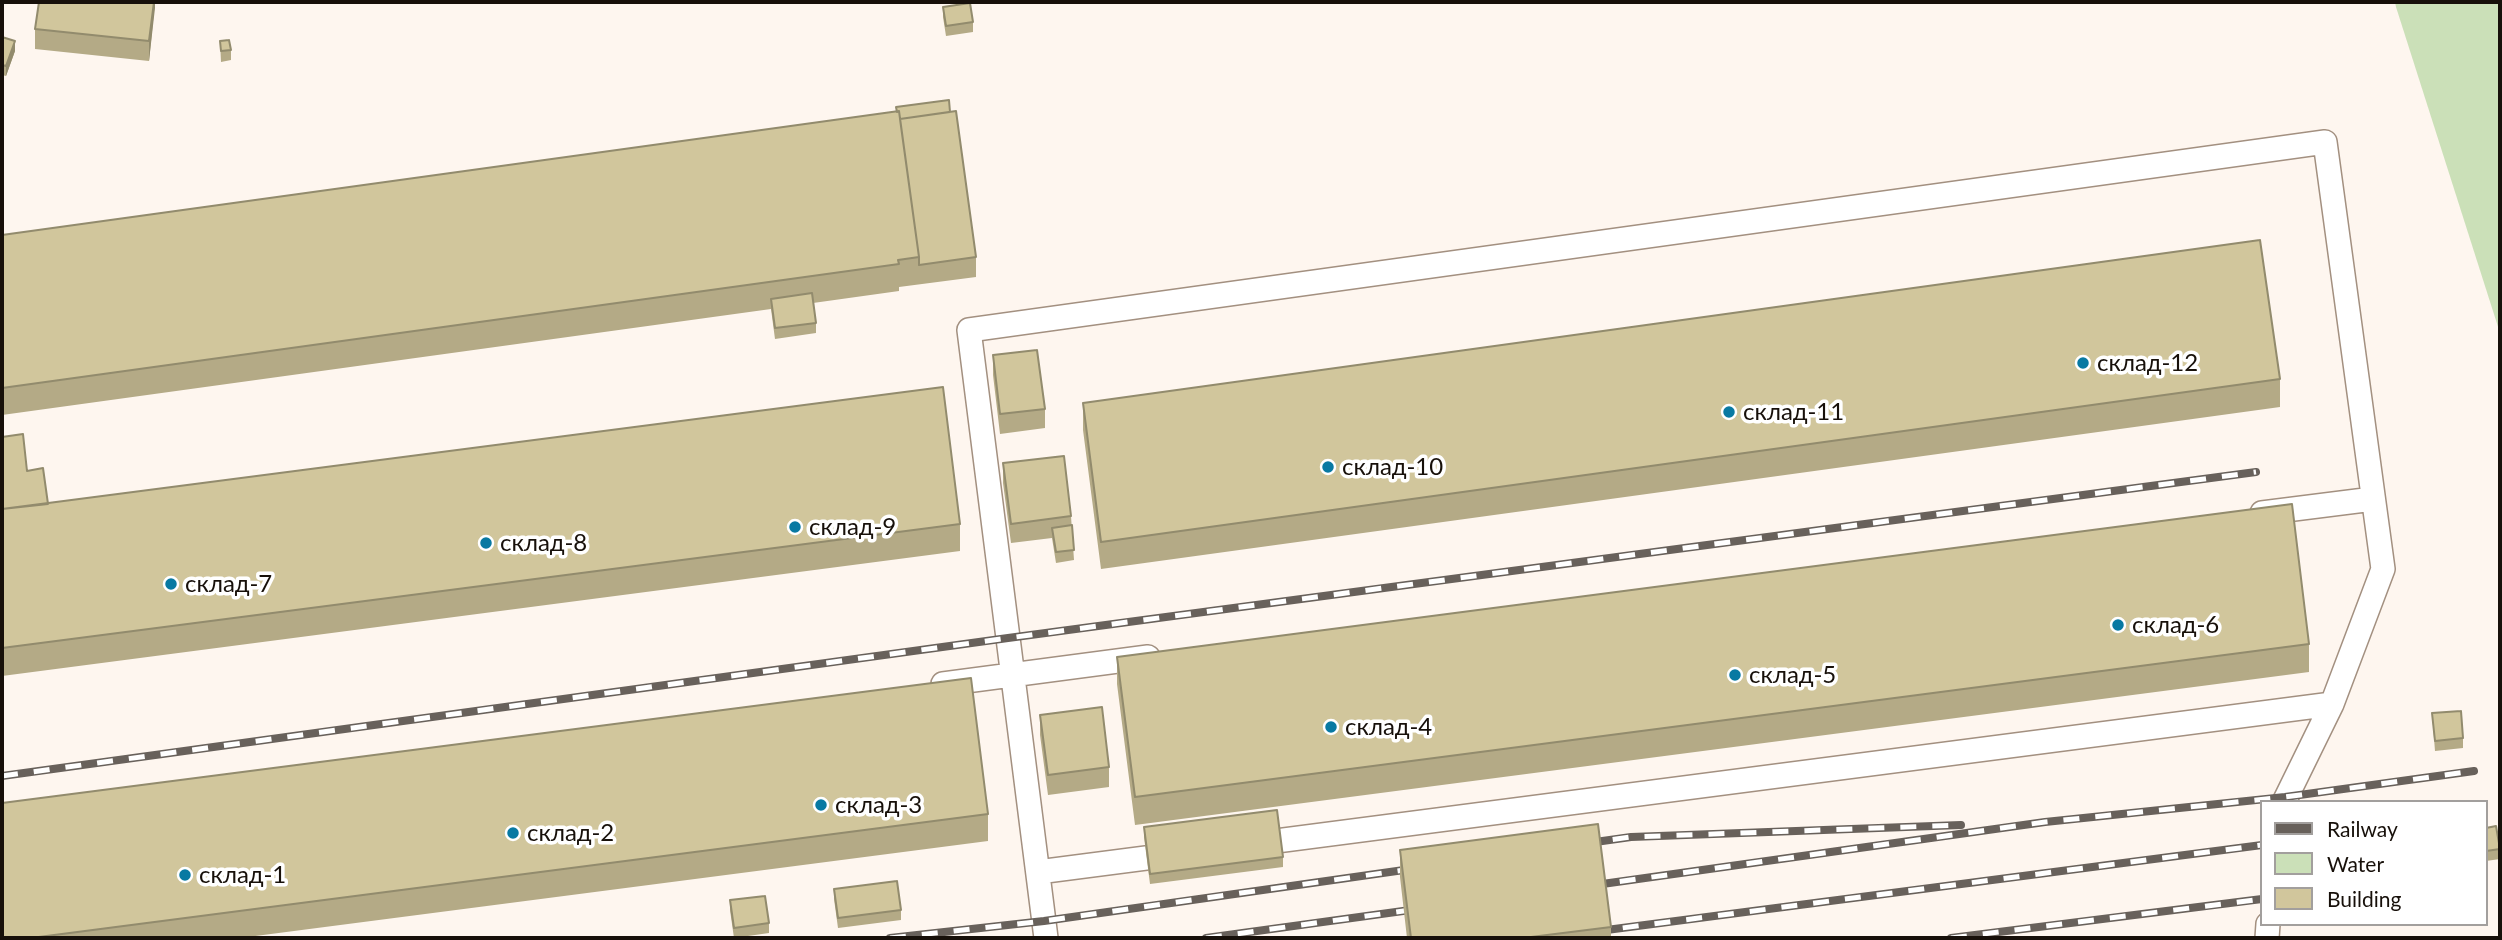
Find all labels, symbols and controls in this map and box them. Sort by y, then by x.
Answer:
place label: склад-12 [2097,349,2198,377]
marker: склад-12 [2075,355,2091,371]
place label: склад-11 [1743,398,1844,426]
marker: склад-11 [1721,404,1737,420]
place label: склад-10 [1342,453,1443,481]
marker: склад-10 [1320,459,1336,475]
place label: склад-9 [809,513,896,541]
marker: склад-9 [787,519,803,535]
place label: склад-8 [500,529,587,557]
marker: склад-8 [478,535,494,551]
place label: склад-7 [185,570,272,598]
marker: склад-7 [163,576,179,592]
place label: склад-6 [2132,611,2219,639]
marker: склад-6 [2110,617,2126,633]
place label: склад-5 [1749,661,1836,689]
marker: склад-5 [1727,667,1743,683]
place label: склад-4 [1345,713,1432,741]
marker: склад-4 [1323,719,1339,735]
place label: склад-3 [835,791,922,819]
marker: склад-3 [813,797,829,813]
legend [2260,800,2488,926]
text: Railway [2327,816,2398,841]
place label: склад-2 [527,819,614,847]
marker: склад-2 [505,825,521,841]
text: Water [2327,851,2384,876]
place label: склад-1 [199,861,286,889]
marker: склад-1 [177,867,193,883]
text: Building [2327,886,2402,911]

